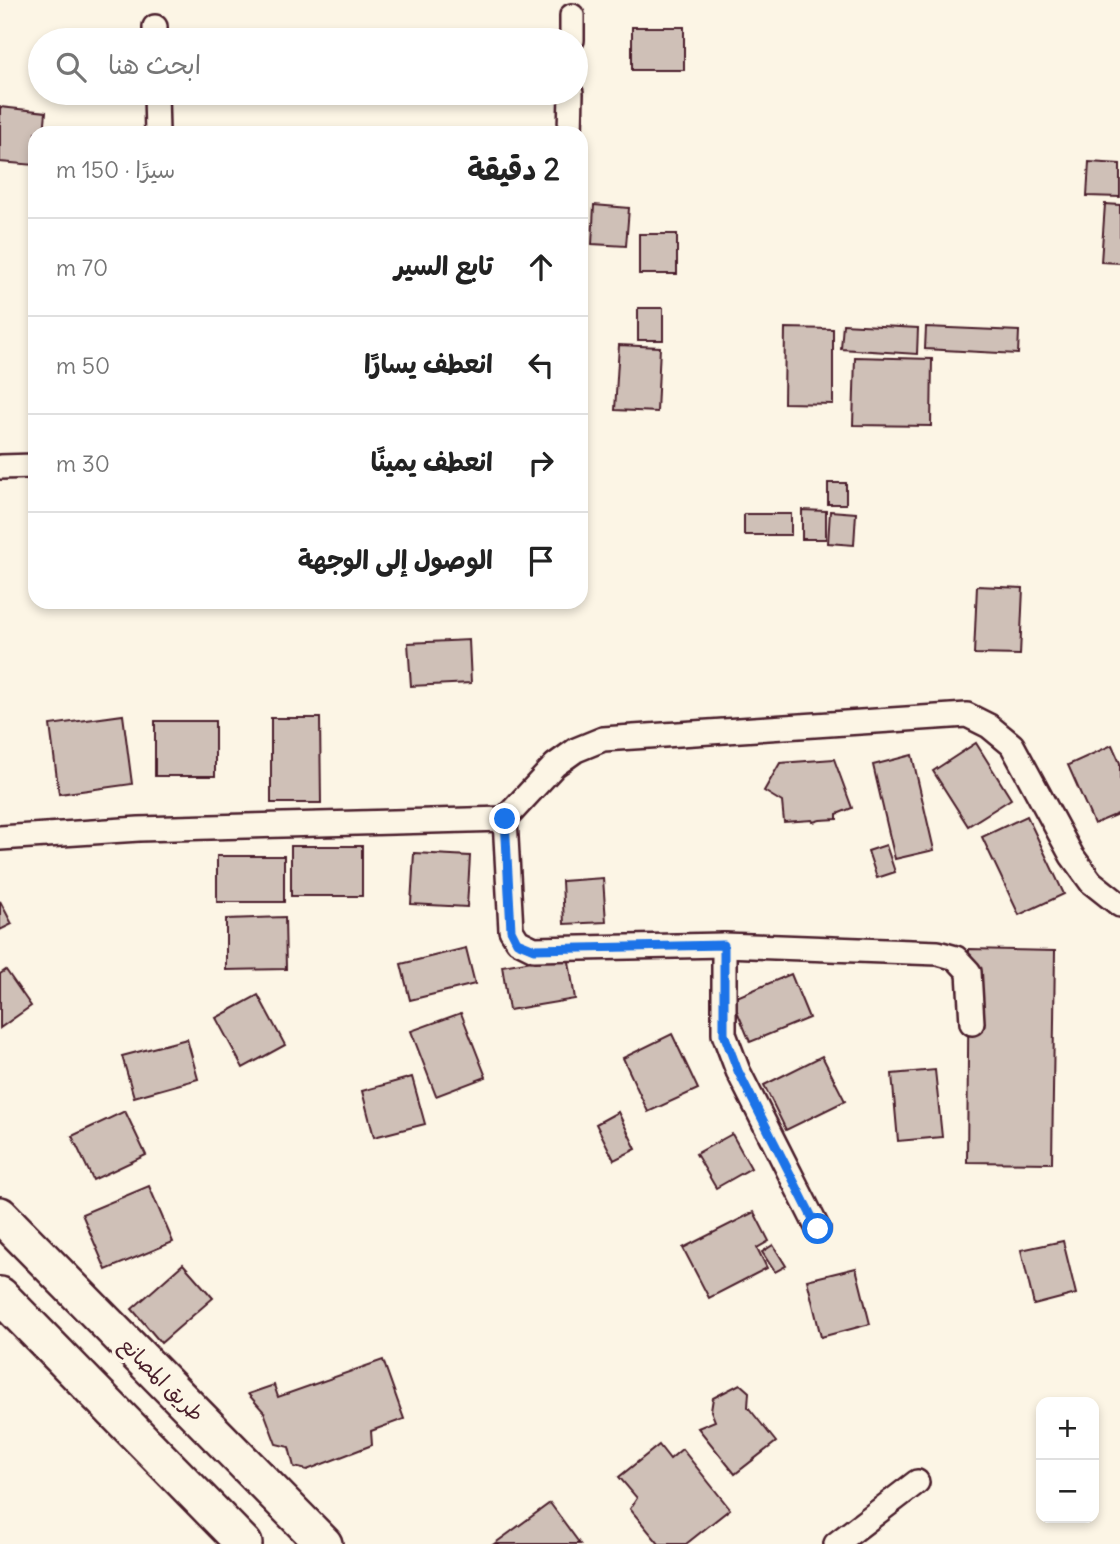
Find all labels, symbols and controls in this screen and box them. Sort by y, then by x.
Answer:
search box [28,28,588,105]
icon: search [52,48,90,86]
text: ابحث هنا [108,48,201,81]
text: 2 دقيقة [467,150,560,188]
text: سيرًا · 150 m [56,155,175,184]
icon: ahead [522,248,560,286]
text: تابع السير [394,249,493,282]
text: 70 m [56,253,108,282]
icon: left [522,346,560,384]
text: انعطف يسارًا [364,347,493,380]
text: 50 m [56,351,110,380]
icon: right [522,444,560,482]
text: انعطف يمينًا [371,445,493,478]
text: 30 m [56,449,110,478]
icon: arrive [522,542,560,580]
text: الوصول إلى الوجهة [298,543,493,576]
route end [489,803,520,834]
route start [802,1213,833,1244]
street label: طريق المصانع [113,1331,210,1428]
map controls [1036,1397,1099,1523]
button: + [1036,1397,1099,1460]
button: − [1036,1460,1099,1523]

